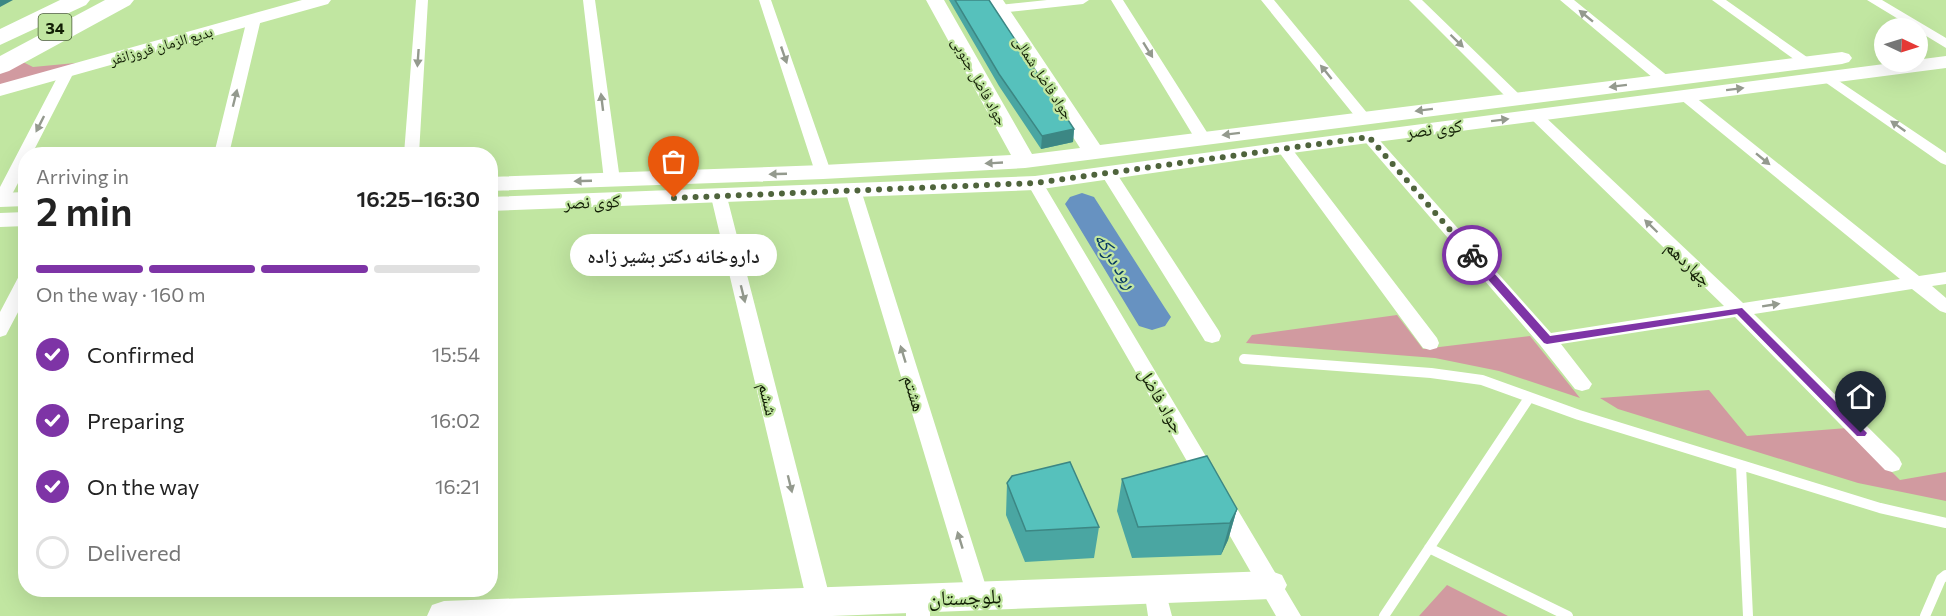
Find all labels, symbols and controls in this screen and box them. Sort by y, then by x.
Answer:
one-way arrow [1579,11,1594,23]
road number: 34 [38,14,72,40]
north arrow [1874,18,1928,72]
map controls [1874,18,1928,72]
street label: بدیع‌ الزمان فروزانفر [106,22,215,70]
street label: جواد فاضل شمالی [1009,32,1078,124]
street label: جواد فاضل جنوبی [947,34,1012,130]
one-way arrow [1449,34,1464,48]
one-way arrow [1142,42,1153,58]
one-way arrow [779,46,789,64]
one-way arrow [413,49,423,68]
one-way arrow [1320,64,1333,80]
one-way arrow [1608,81,1627,90]
one-way arrow [1726,85,1745,94]
one-way arrow [231,89,241,107]
one-way arrow [597,92,606,111]
one-way arrow [1414,105,1433,114]
street label: کوی نصر [1404,114,1464,143]
one-way arrow [1490,115,1509,125]
one-way arrow [35,116,45,133]
one-way arrow [1890,121,1906,132]
one-way arrow [1221,129,1240,138]
pin [648,136,699,198]
icon: bag [657,145,690,178]
one-way arrow [1755,152,1770,165]
one-way arrow [985,158,1004,167]
text: Arriving in [36,164,129,188]
one-way arrow [769,169,788,178]
one-way arrow [574,176,593,186]
text: 16:25–16:30 [356,185,480,212]
text: 2 min [36,186,133,234]
street label: کوی نصر [562,189,621,214]
one-way arrow [1644,220,1659,233]
courier [1442,225,1502,285]
water label: رود درکه [1089,227,1144,294]
callout: داروخانه دکتر بشیر زاده [570,234,777,276]
street label: چهاردهم [1660,236,1717,292]
icon: bike [1456,239,1489,272]
text: داروخانه دکتر بشیر زاده [587,243,760,267]
text: On the way · 160 m [36,282,205,306]
one-way arrow [739,285,749,303]
one-way arrow [1762,300,1781,309]
icon: check [36,338,69,371]
text: Confirmed [87,341,194,368]
text: 15:54 [432,342,480,366]
one-way arrow [898,345,907,363]
street label: جواد فاضل [1134,363,1190,437]
pin [1835,371,1886,433]
street label: هشتم [897,372,931,415]
street label: ششم [752,380,784,418]
icon: home [1844,380,1877,413]
icon: check [36,404,69,437]
text: Preparing [87,407,184,434]
text: 16:02 [431,408,480,432]
icon: check [36,470,69,503]
text: On the way [87,473,199,500]
text: 16:21 [435,474,480,498]
one-way arrow [785,474,795,493]
one-way arrow [955,531,965,549]
text: Delivered [87,539,181,566]
street label: بلوچستان [928,582,1002,611]

